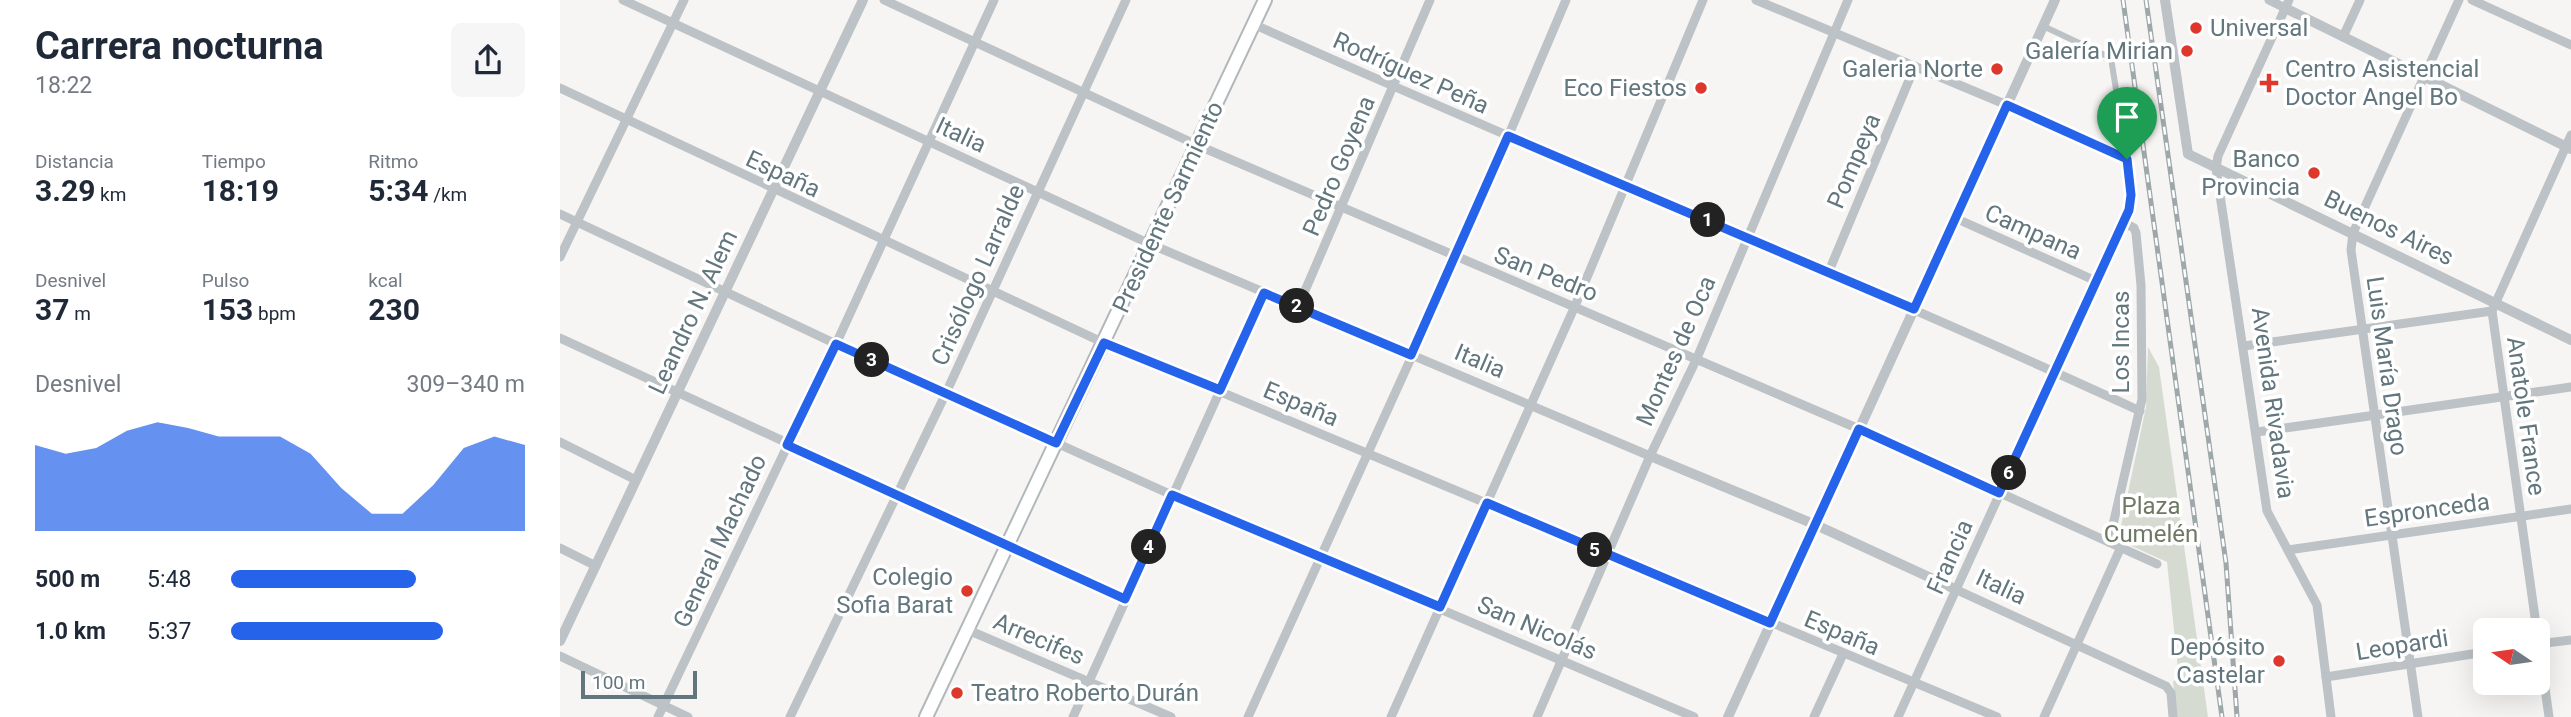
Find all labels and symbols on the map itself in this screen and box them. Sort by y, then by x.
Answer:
place label: Universal [2210,14,2308,42]
marker: Universal [2188,20,2204,36]
street label: Rodríguez Peña [1329,26,1493,120]
place label: Galería Mirian [2025,37,2173,65]
marker: Galería Mirian [2179,43,2195,59]
place label: Galeria Norte [1842,55,1983,83]
place label: Centro Asistencial Doctor Angel Bo [2285,55,2479,111]
marker: Galeria Norte [1989,61,2005,77]
marker: Centro Asistencial Doctor Angel Bo [2259,73,2279,93]
place label: Eco Fiestos [1563,74,1687,102]
marker: Eco Fiestos [1693,80,1709,96]
pin [2097,87,2157,159]
street label: Pedro Goyena [1297,92,1381,240]
street label: Presidente Sarmiento [1107,97,1229,317]
street label: Pompeya [1822,109,1886,213]
street label: Italia [931,111,991,159]
street label: España [741,145,825,203]
place label: Banco Provincia [2201,145,2300,201]
marker: Banco Provincia [2306,165,2322,181]
street label: Crisólogo Larralde [926,180,1030,370]
street label: Buenos Aires [2320,185,2458,271]
street label: Campana [1980,198,2086,266]
pin: 1 [1690,202,1726,238]
street label: Leandro N. Alem [643,226,743,398]
street label: San Pedro [1490,241,1602,307]
street label: Montes de Oca [1630,272,1722,430]
street label: Luis María Drago [2361,275,2413,457]
pin: 2 [1280,288,1314,324]
street label: Los Incas [2107,291,2135,393]
street label: Avenida Rivadavia [2246,306,2300,500]
street label: Anatole France [2501,335,2551,497]
street label: Italia [1451,338,1509,384]
pin: 3 [854,342,890,378]
street label: España [1259,376,1343,432]
street label: General Machado [668,450,772,632]
pin: 6 [1992,456,2026,490]
street label: Espronceda [2363,487,2491,533]
park label: Plaza Cumelén [2104,492,2198,548]
street label: Francia [1921,515,1979,599]
pin: 4 [1132,530,1166,564]
pin: 5 [1578,532,1612,568]
place label: Colegio Sofia Barat [836,563,953,619]
street label: Italia [1971,563,2031,611]
marker: Colegio Sofia Barat [959,583,975,599]
street label: San Nicolás [1473,590,1601,666]
street label: España [1800,605,1884,661]
street label: Arrecifes [989,607,1089,671]
north arrow [2473,618,2550,695]
street label: Leopardi [2354,624,2450,666]
place label: Depósito Castelar [2170,633,2265,689]
marker: Depósito Castelar [2271,653,2287,669]
scale bar [581,668,696,700]
place label: Teatro Roberto Durán [971,679,1199,707]
marker: Teatro Roberto Durán [949,685,965,701]

